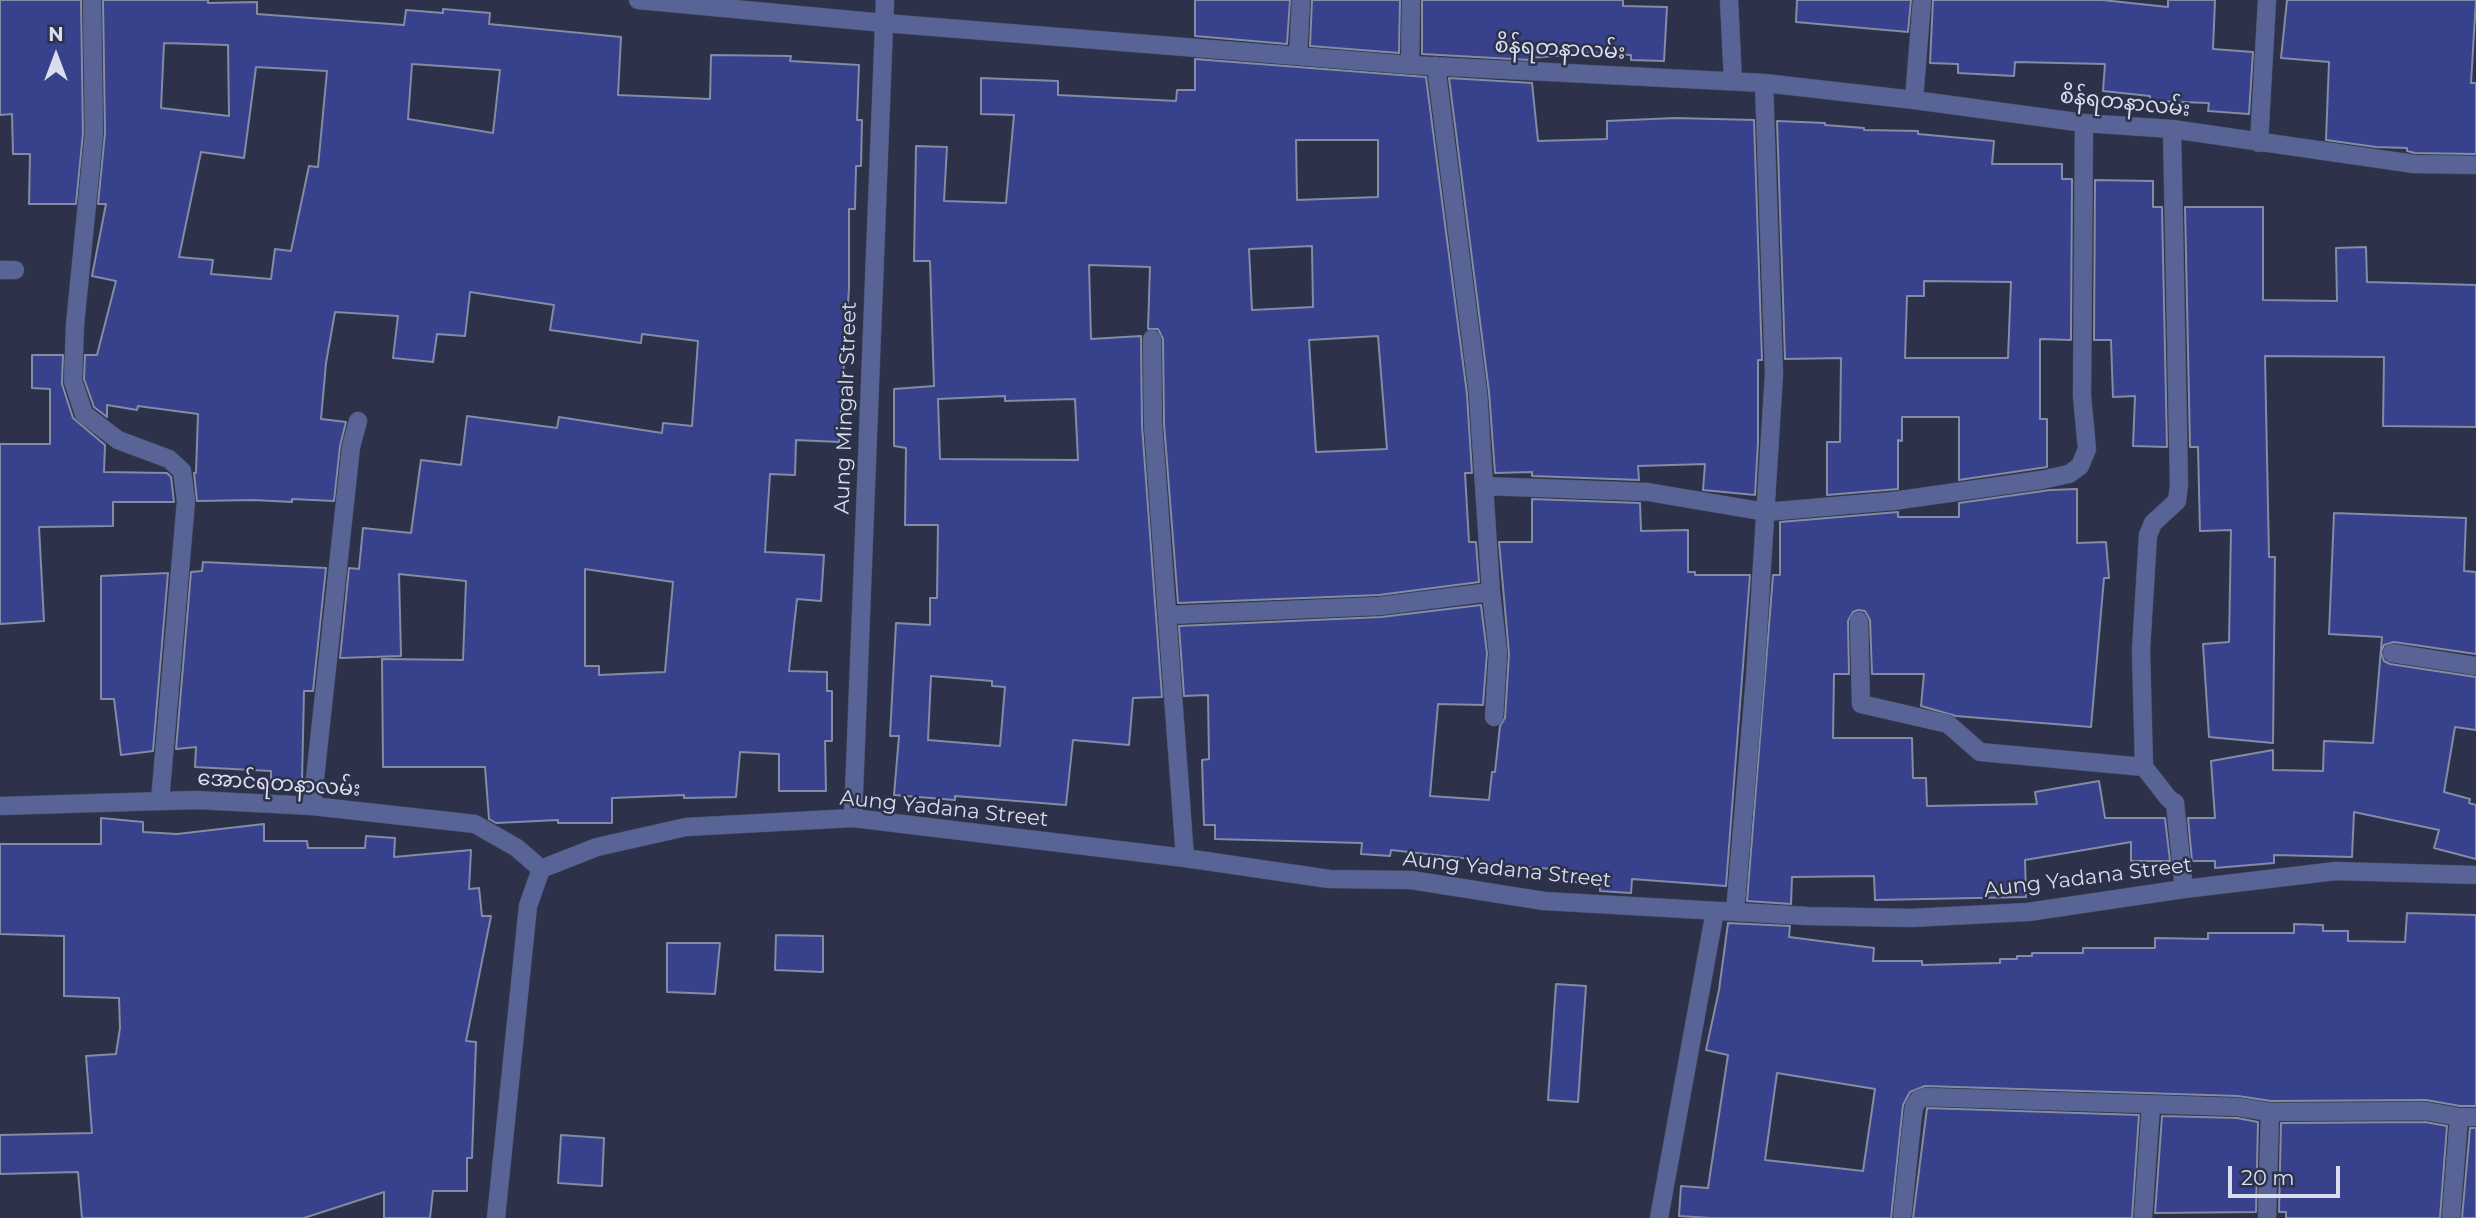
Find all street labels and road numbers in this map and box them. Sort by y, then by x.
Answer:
street label: စိန်ရတနာလမ်း [1494,33,1626,65]
street label: စိန်ရတနာလမ်း [2059,84,2191,122]
street label: Aung Mingalr Street [830,301,862,515]
street label: အောင်ရတနာလမ်း [197,766,361,802]
street label: Aung Yadana Street [838,786,1050,832]
street label: Aung Yadana Street [1401,847,1613,893]
street label: Aung Yadana Street [1982,853,2194,903]

